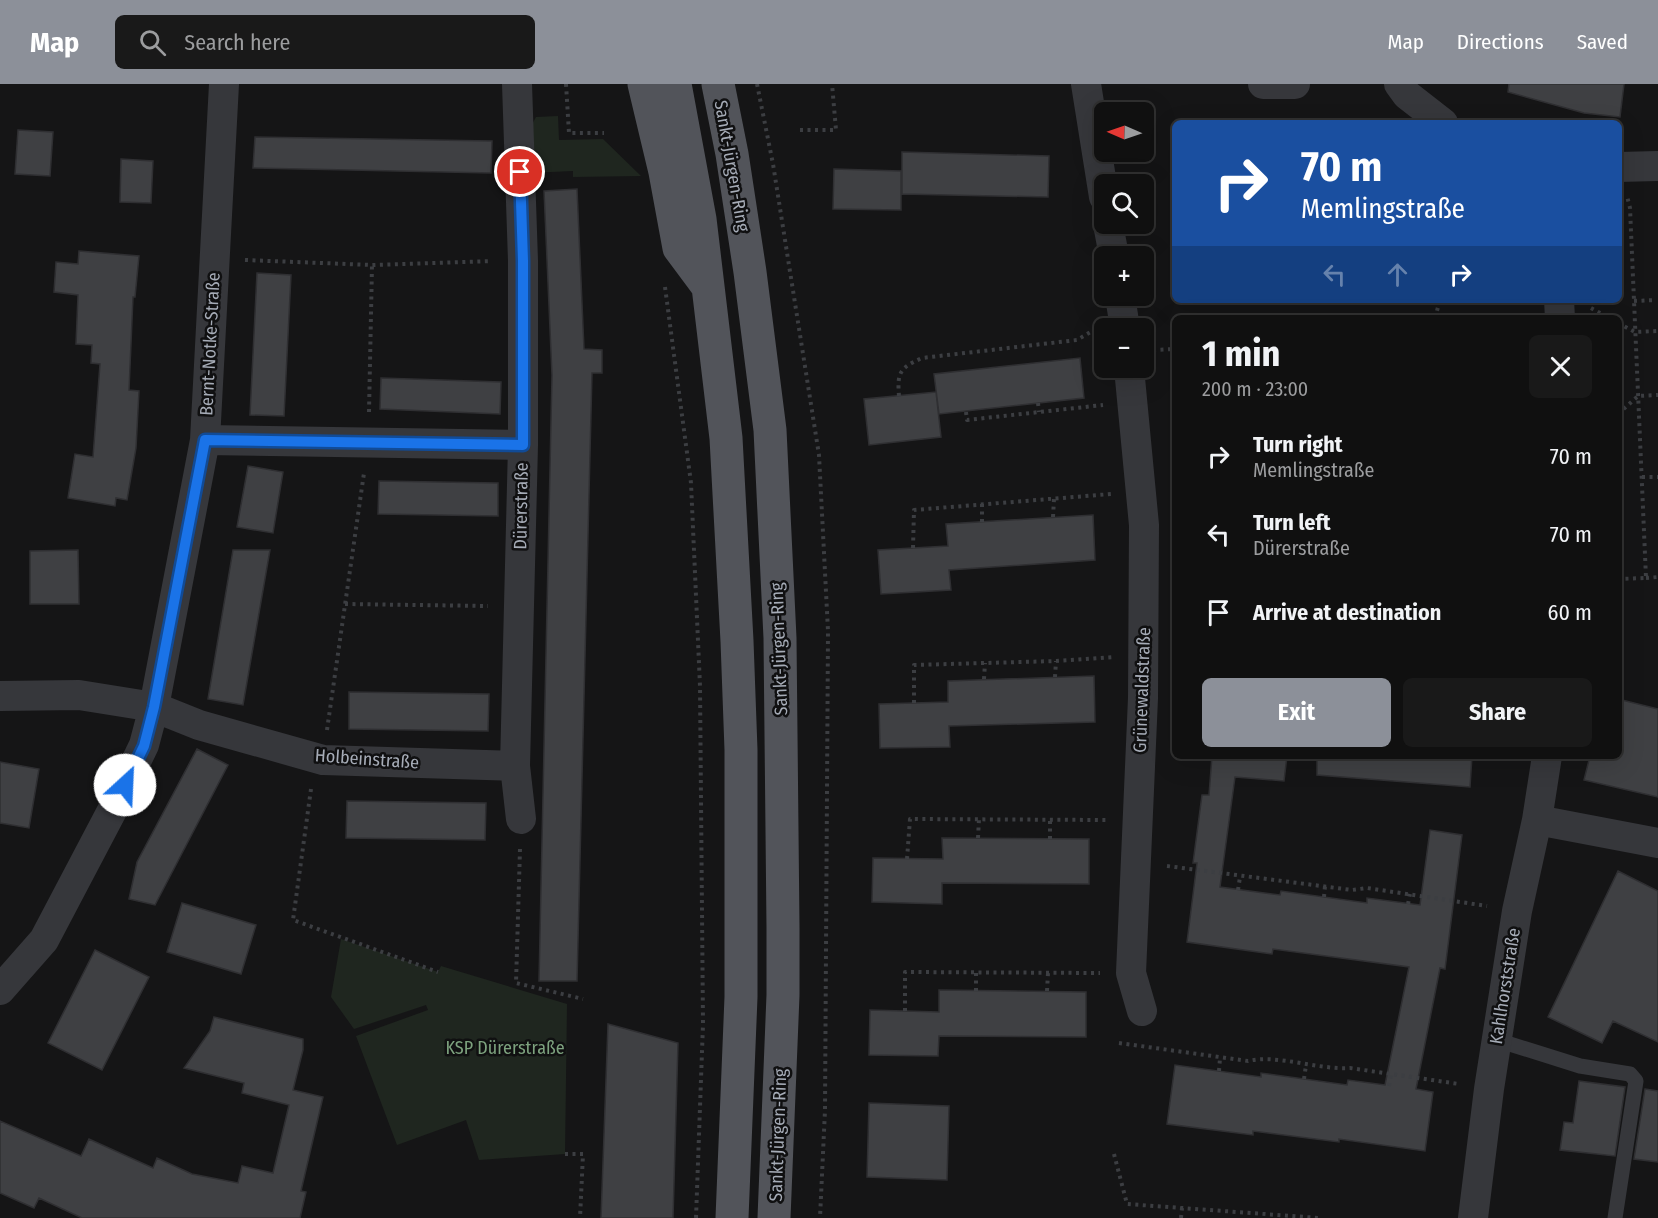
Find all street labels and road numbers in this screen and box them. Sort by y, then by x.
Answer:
street label: Sankt-Jürgen-Ring [710,99,754,234]
street label: Bernt-Notke-Straße [195,272,225,416]
street label: Dürerstraße [509,462,533,550]
street label: Sankt-Jürgen-Ring [766,582,792,716]
street label: Grünewaldstraße [1129,627,1155,753]
street label: Holbeinstraße [314,744,420,774]
street label: Kahlhorststraße [1485,926,1525,1046]
street label: Sankt-Jürgen-Ring [765,1068,791,1202]

